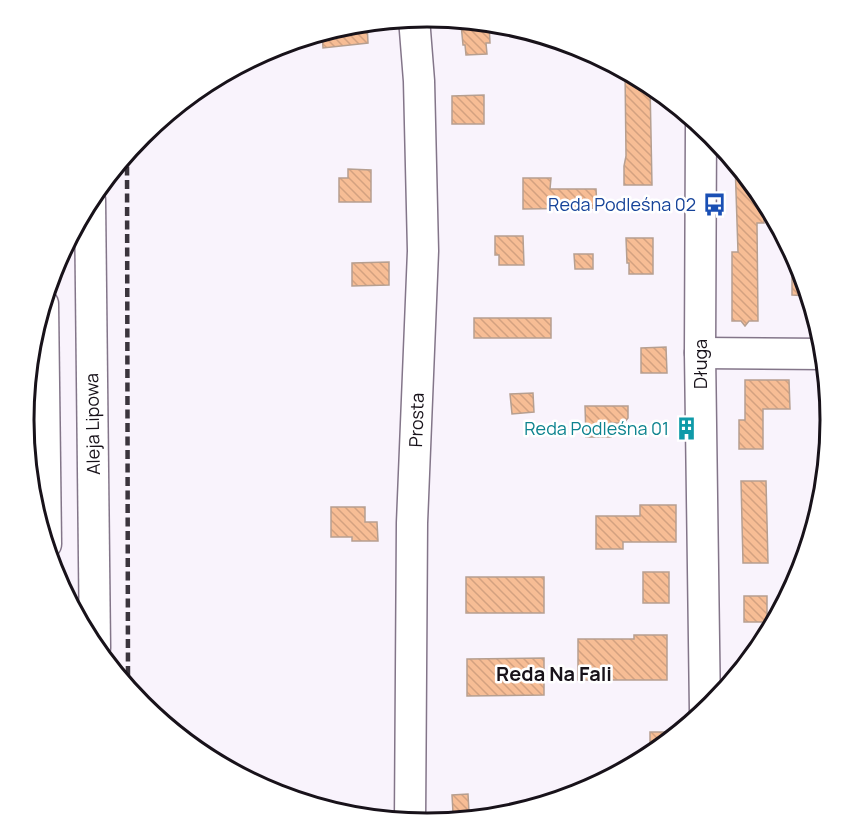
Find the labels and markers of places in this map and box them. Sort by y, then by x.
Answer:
bus stop icon: Reda Podleśna 02 [701,191,727,217]
place label: Reda Podleśna 02 [548,192,696,216]
building icon: Reda Podleśna 01 [674,415,700,441]
place label: Reda Podleśna 01 [524,416,669,440]

